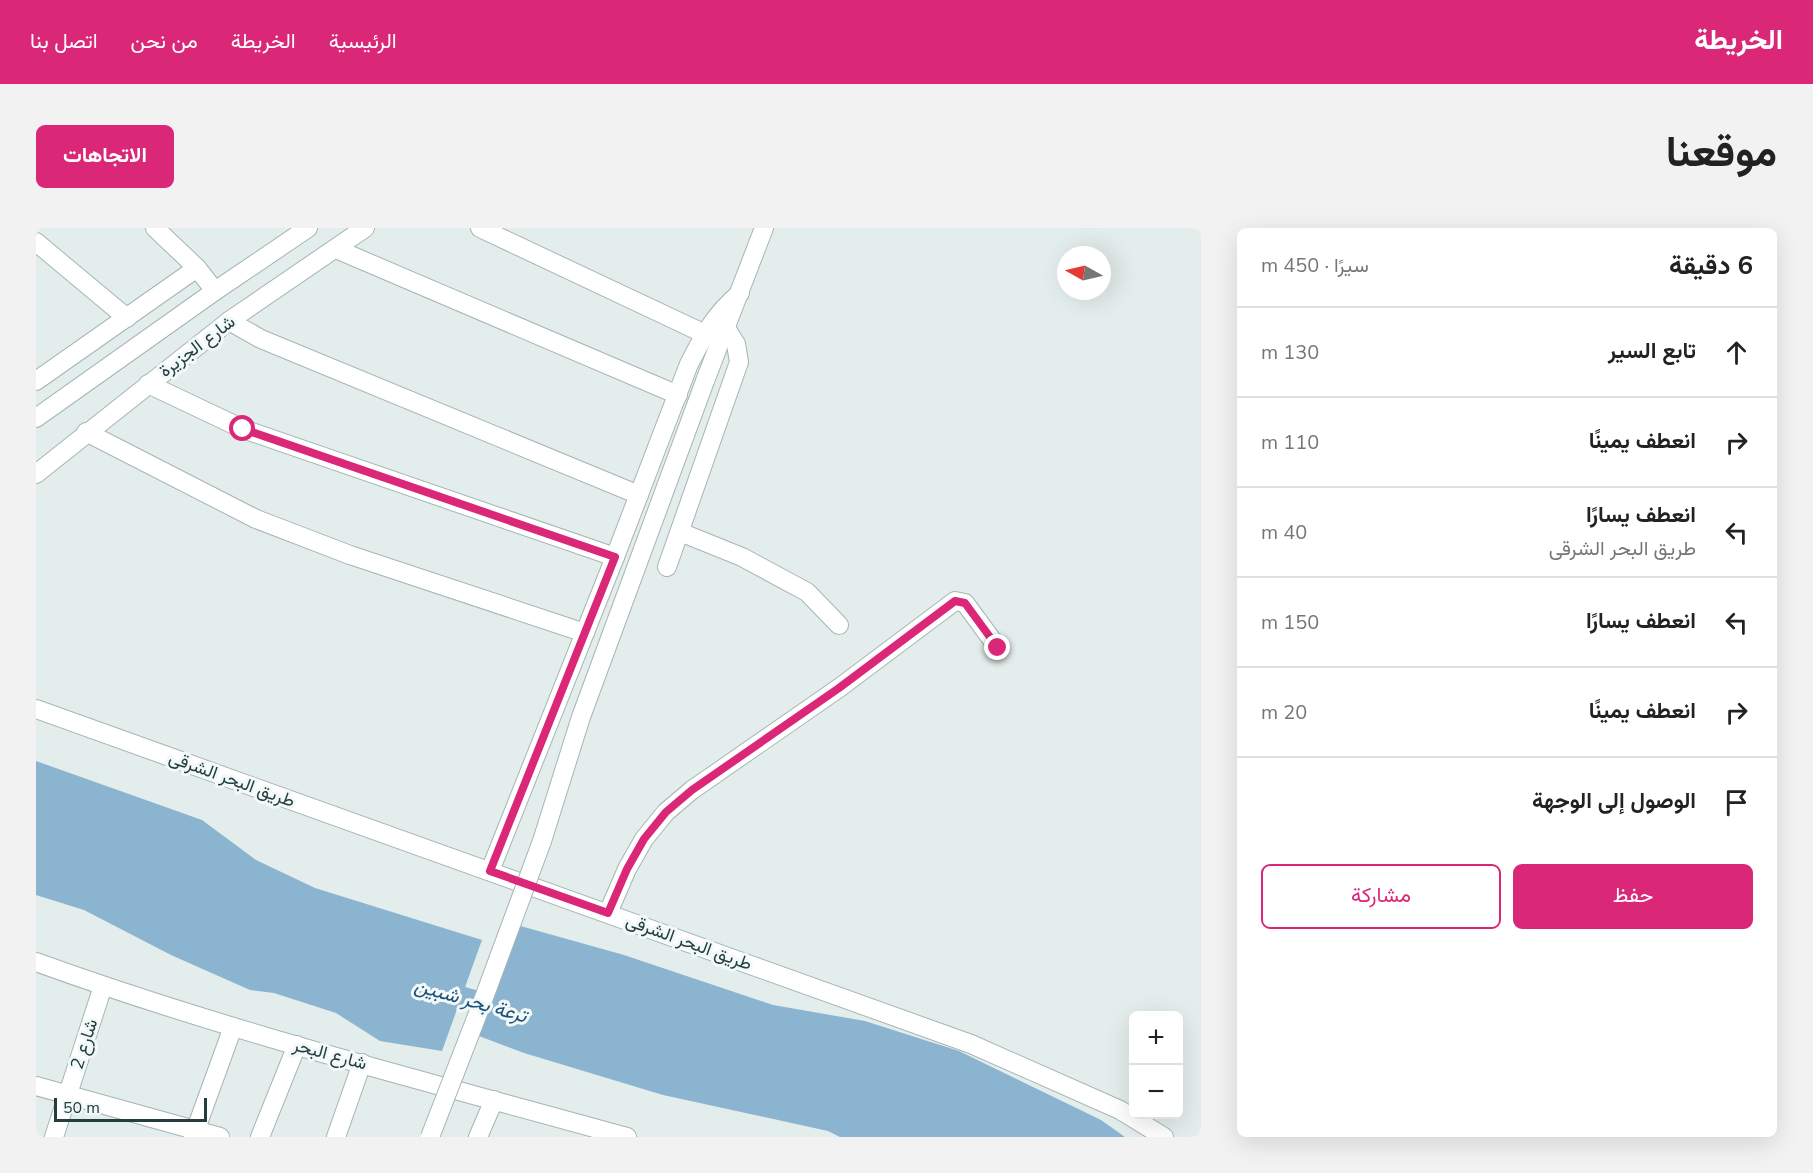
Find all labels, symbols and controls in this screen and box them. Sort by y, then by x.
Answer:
text: الخريطة [1694,21,1783,59]
text: اتصل بنا [30,27,98,55]
text: من نحن [131,27,198,55]
text: الخريطة [231,27,296,55]
text: الرئيسية [329,27,397,55]
text: موقعنا [1666,124,1777,181]
button: الاتجاهات [36,125,174,188]
north arrow [1057,246,1111,300]
text: 6 دقيقة [1669,248,1753,283]
text: سيرًا · 450 m [1261,252,1369,279]
street label: شارع الجزيرة [154,309,240,383]
text: تابع السير [1608,336,1696,366]
icon: ahead [1720,336,1753,369]
text: 130 m [1261,339,1319,366]
route start [229,415,255,441]
text: انعطف يمينًا [1589,426,1696,456]
icon: right [1720,426,1753,459]
text: 110 m [1261,429,1319,456]
text: انعطف يسارًا [1586,500,1696,530]
icon: left [1720,516,1753,549]
text: 40 m [1261,519,1307,546]
text: طريق البحر الشرقى [1549,535,1696,562]
text: انعطف يسارًا [1586,606,1696,636]
icon: left [1720,606,1753,639]
text: 150 m [1261,609,1319,636]
route end [984,634,1010,660]
text: انعطف يمينًا [1589,696,1696,726]
icon: right [1720,696,1753,729]
text: 20 m [1261,699,1307,726]
street label: طريق البحر الشرقى [166,745,298,813]
text: الوصول إلى الوجهة [1532,786,1696,816]
icon: arrive [1720,786,1753,819]
button: مشاركة [1261,864,1501,929]
button: حفظ [1513,864,1753,929]
street label: طريق البحر الشرقى [623,908,755,976]
water label: ترعة بحر شبين [412,972,532,1030]
map controls [1129,1011,1183,1119]
button: + [1129,1011,1183,1065]
street label: شارع 2 [65,1016,103,1072]
street label: شارع البحر [289,1032,370,1075]
button: − [1129,1065,1183,1119]
scale bar [54,1095,207,1122]
text: 50 m [63,1097,100,1119]

